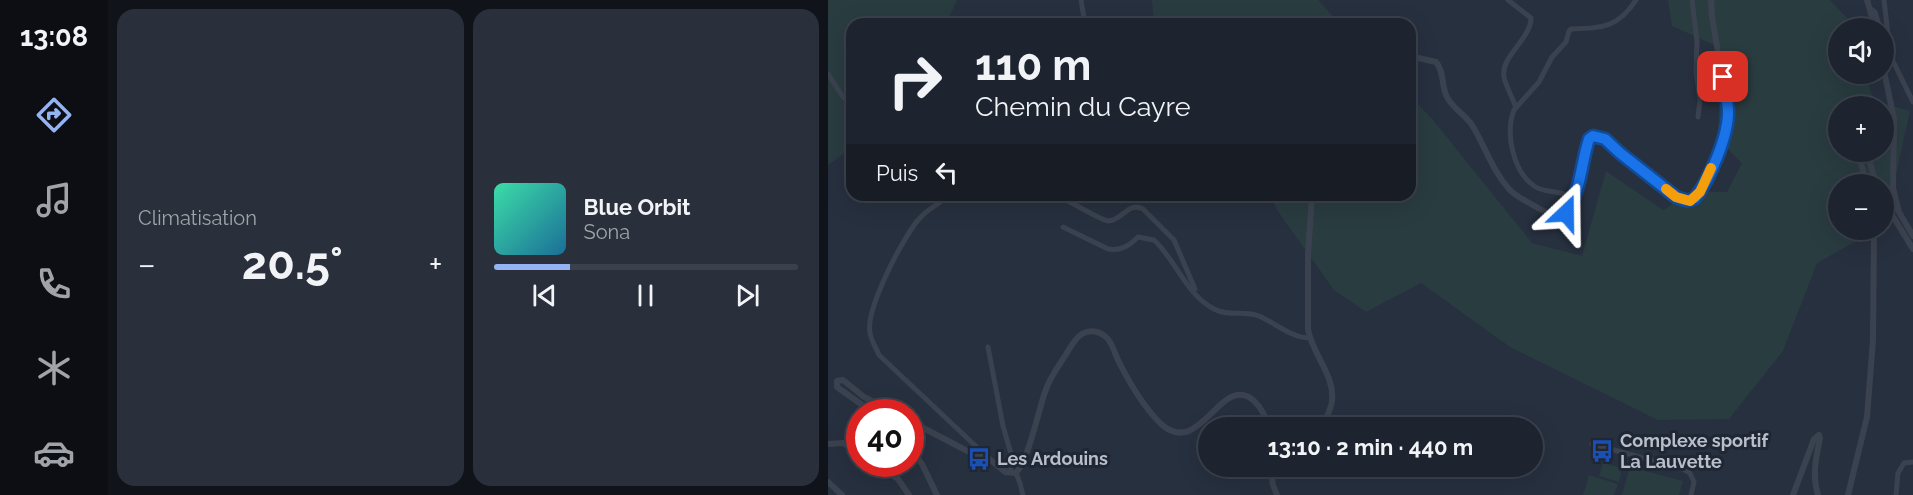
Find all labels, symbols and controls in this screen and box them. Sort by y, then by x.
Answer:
map controls [1828,18,1894,240]
button: sound [1828,18,1894,84]
text: 13:08 [20,21,88,52]
text: 110 m [975,41,1091,90]
icon: right [876,42,954,120]
pin [1697,51,1748,102]
icon: arrive [1706,60,1739,93]
text: Chemin du Cayre [975,91,1191,122]
icon: directions [33,94,75,136]
button: + [1828,96,1894,162]
icon: left [930,156,963,189]
text: Puis [876,160,918,186]
button: − [1828,174,1894,240]
icon: music [33,179,75,221]
position arrow [1534,181,1598,245]
text: Blue Orbit [584,194,691,220]
text: Climatisation [138,206,257,230]
text: Sona [584,220,630,244]
text: 20.5° [242,237,343,290]
text: − [138,245,156,284]
text: + [429,245,442,284]
icon: phone [33,263,75,305]
icon: previous [528,279,561,312]
icon: pause [629,279,662,312]
icon: next [731,279,764,312]
icon: climate [33,347,75,389]
speed limit sign: 40 [846,399,924,477]
place label: Complexe sportif La Lauvette [1620,430,1769,472]
icon: car [33,432,75,474]
text: 13:10 · 2 min · 440 m [1268,434,1473,460]
bus stop icon: Complexe sportif La Lauvette [1589,438,1615,464]
bus stop icon: Les Ardouins [966,446,992,472]
place label: Les Ardouins [997,448,1108,469]

